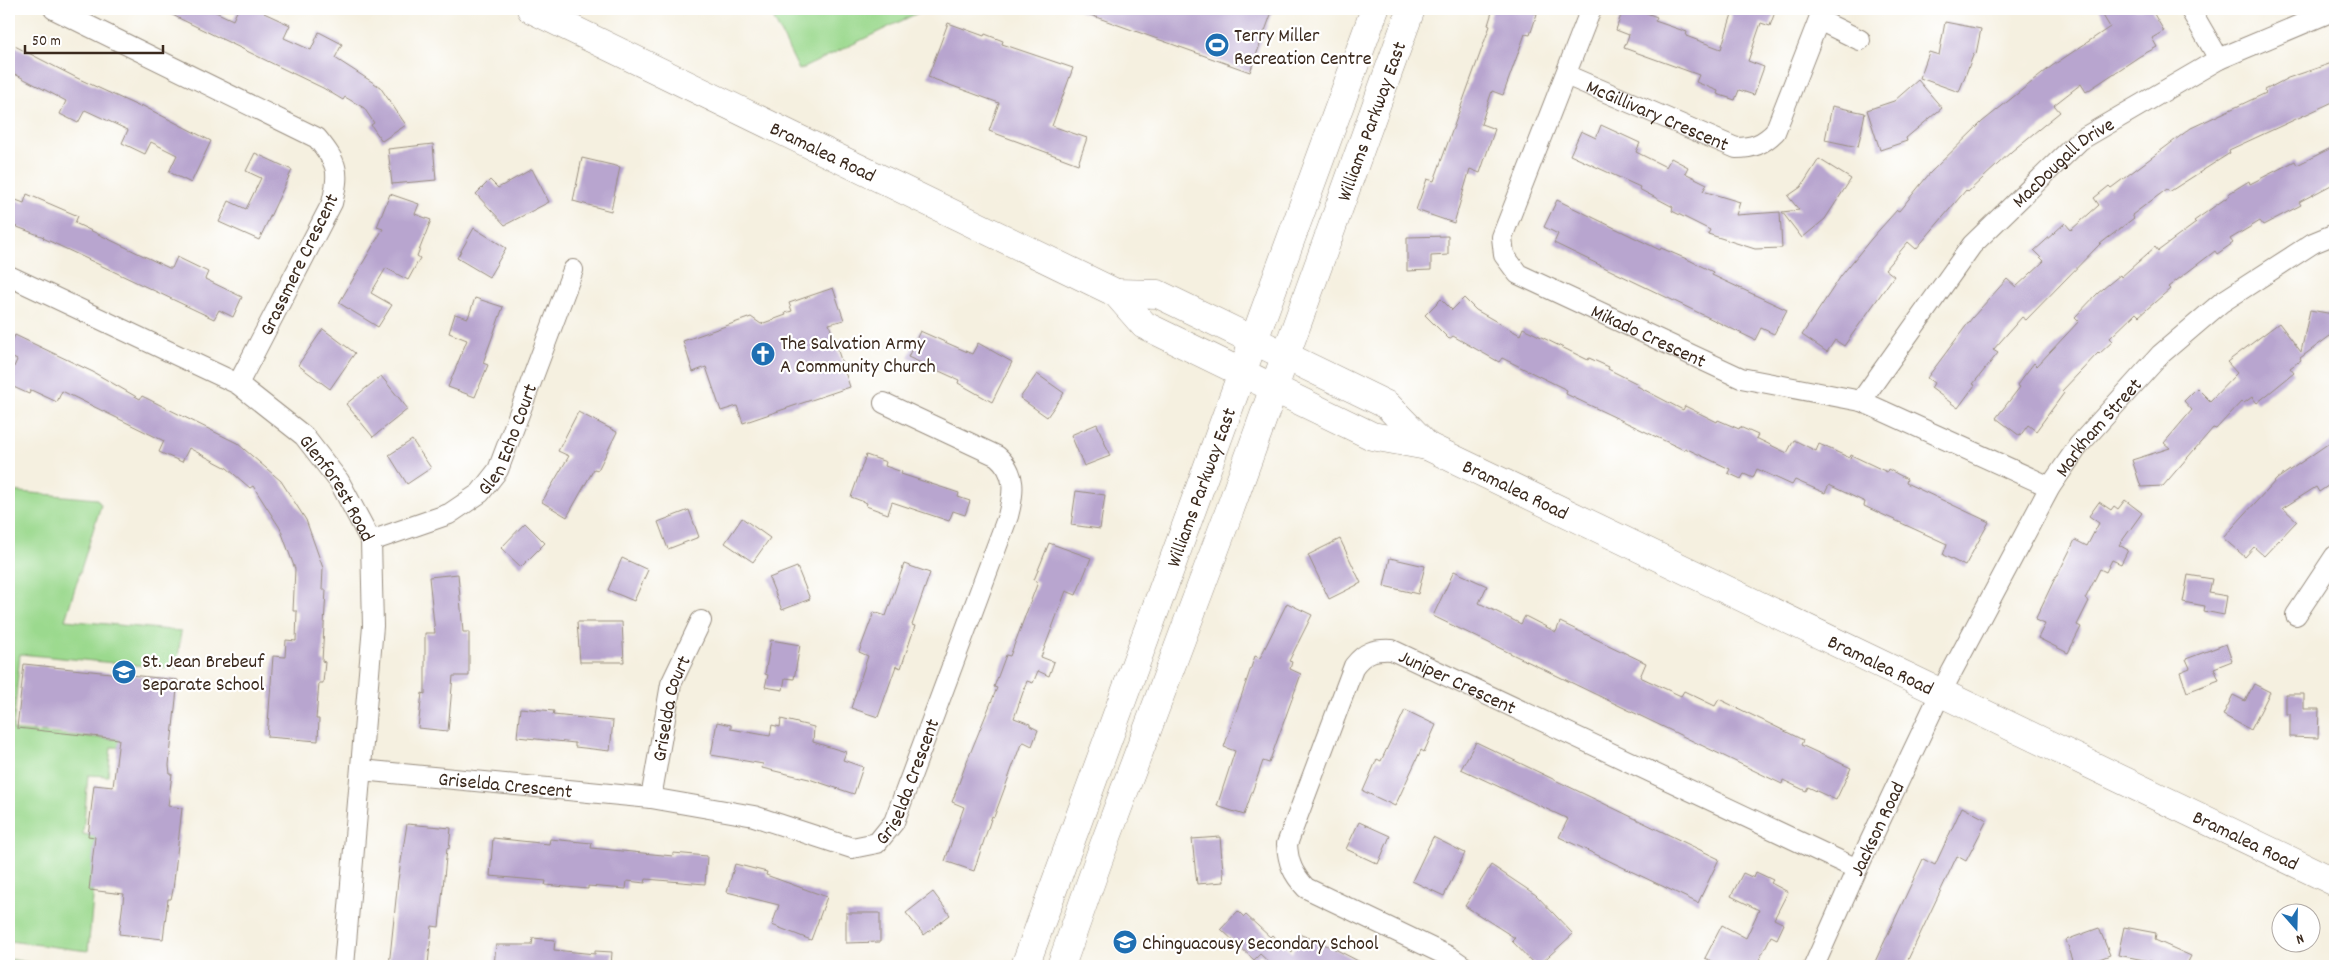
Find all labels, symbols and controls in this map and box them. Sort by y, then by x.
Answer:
scale bar [25,22,162,54]
place label: Terry Miller Recreation Centre [1234,23,1372,74]
text: 50 m [32,31,61,53]
sports icon: Terry Miller Recreation Centre [1204,32,1230,58]
street label: Williams Parkway East [1332,38,1415,206]
street label: McGillivary Crescent [1581,74,1732,160]
street label: MacDougall Drive [2007,112,2121,216]
street label: Bramalea Road [764,116,880,191]
street label: Grassmere Crescent [254,189,347,341]
street label: Mikado Crescent [1586,299,1710,377]
place label: The Salvation Army A Community Church [780,331,936,382]
church icon: The Salvation Army A Community Church [750,341,776,367]
street label: Markham Street [2050,373,2150,484]
street label: Glen Echo Court [472,380,546,503]
street label: Williams Parkway East [1161,404,1245,572]
street label: Glenforest Road [291,429,380,547]
street label: Bramalea Road [1457,454,1572,529]
street label: Bramalea Road [1822,629,1937,704]
street label: Juniper Crescent [1393,644,1520,723]
place label: St. Jean Brebeuf Separate School [142,649,265,700]
street label: Griselda Court [647,652,700,764]
school or university icon: St. Jean Brebeuf Separate School [111,659,137,685]
street label: Griselda Crescent [870,715,948,852]
street label: Griselda Crescent [437,767,573,807]
street label: Jackson Road [1845,778,1913,881]
street label: Bramalea Road [2187,805,2303,879]
north arrow [2272,902,2322,952]
text: N [2293,928,2306,949]
school or university icon: Chinguacousy Secondary School [1112,929,1138,955]
place label: Chinguacousy Secondary School [1142,931,1379,959]

